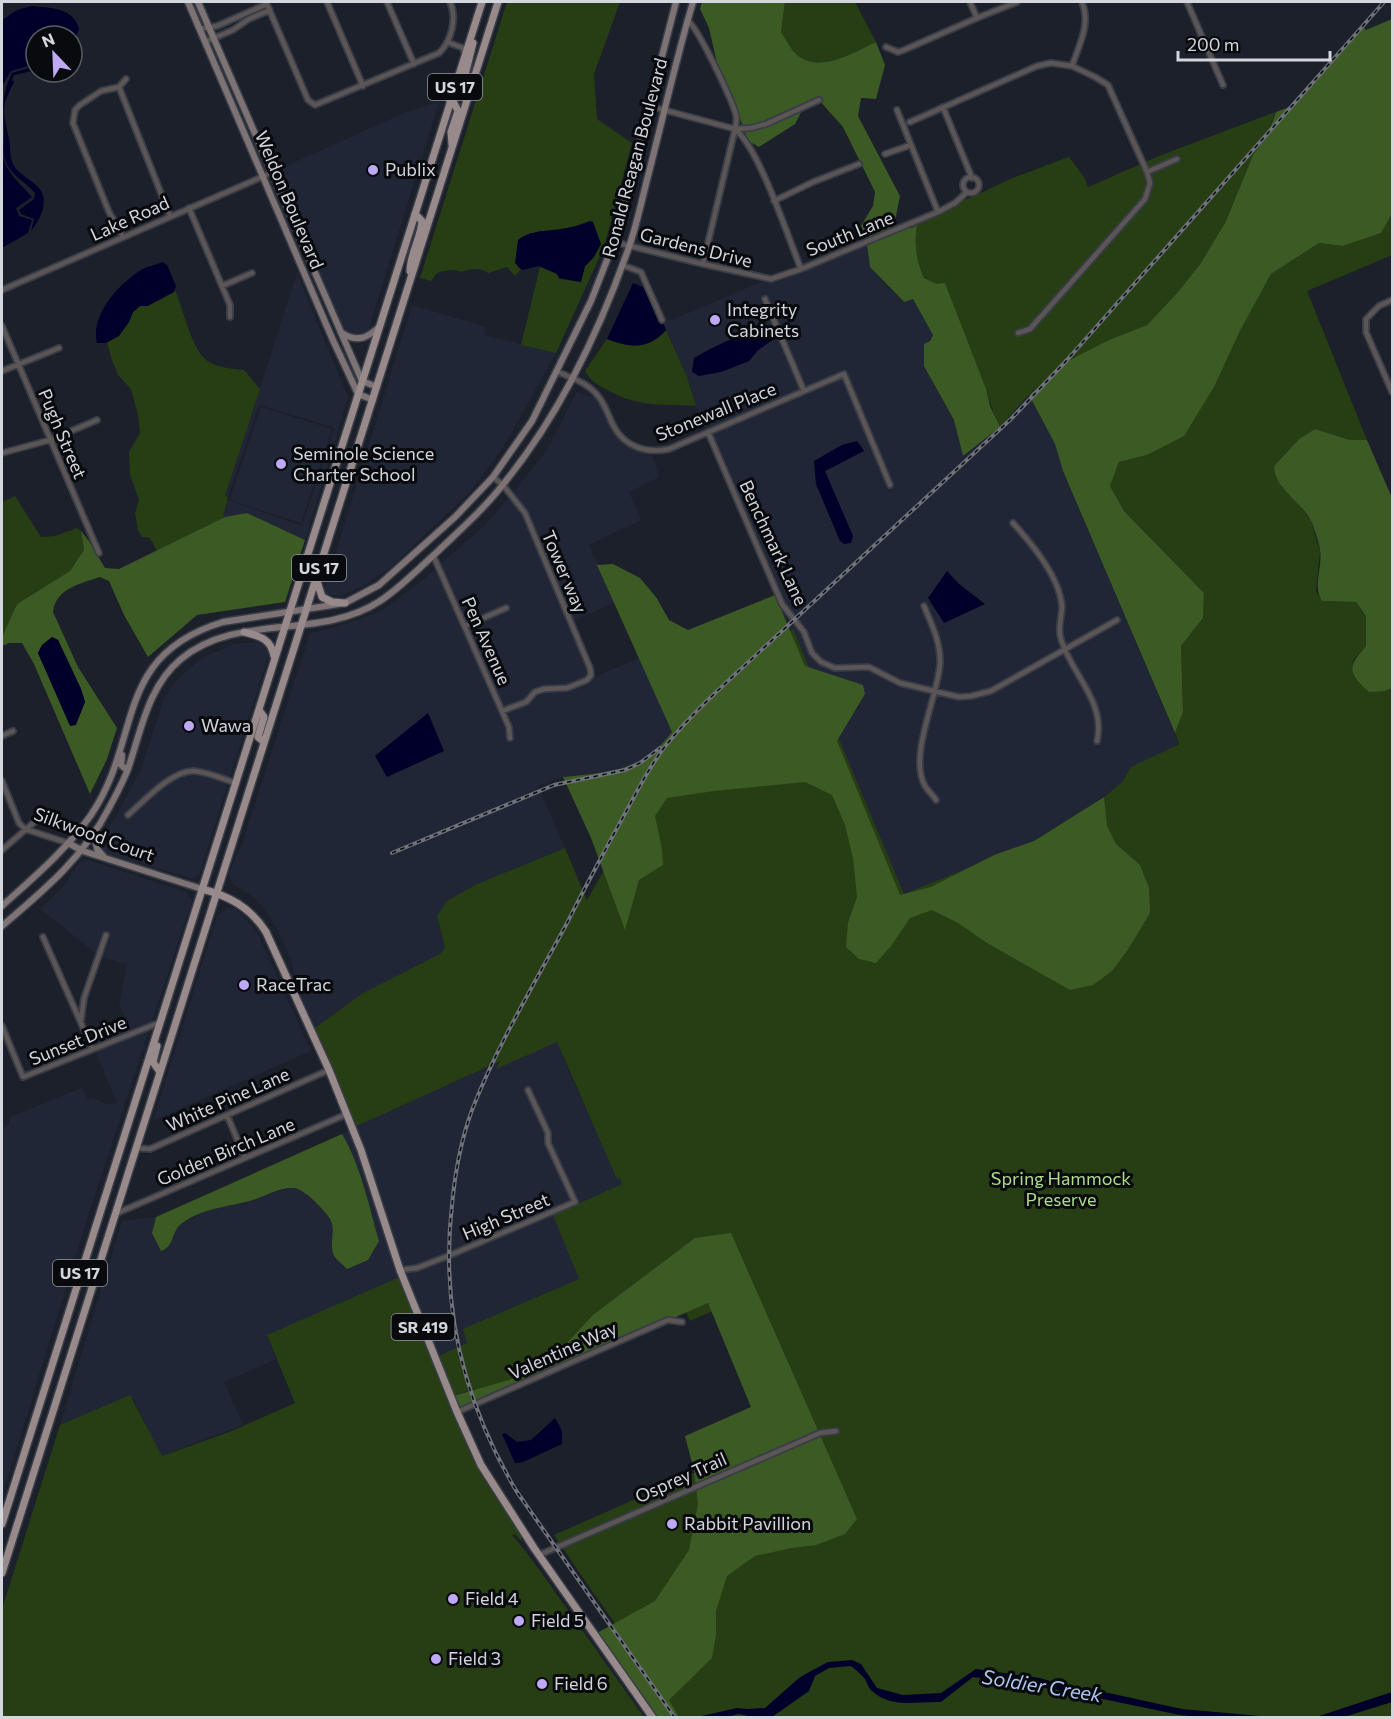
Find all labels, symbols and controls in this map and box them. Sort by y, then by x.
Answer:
north arrow [24,24,84,84]
scale bar [1178,24,1330,62]
text: N [39,29,57,51]
text: 200 m [1187,33,1240,55]
street label: Ronald Reagan Boulevard [597,56,671,260]
road number: US 17 [428,74,482,100]
street label: Weldon Boulevard [251,127,329,272]
place label: Publix [385,158,436,180]
marker: Publix [366,163,380,177]
street label: Lake Road [87,191,172,245]
street label: South Lane [803,206,896,261]
street label: Gardens Drive [638,222,755,272]
place label: Integrity Cabinets [727,298,799,341]
marker: Integrity Cabinets [708,313,722,327]
street label: Stonewall Place [652,377,779,445]
street label: Pugh Street [34,385,92,482]
place label: Seminole Science Charter School [293,442,434,485]
marker: Seminole Science Charter School [274,457,288,471]
street label: Benchmark Lane [735,476,813,609]
street label: Tower way [538,527,592,616]
road number: US 17 [292,555,346,581]
street label: Pen Avenue [458,593,516,688]
place label: Wawa [201,714,251,736]
marker: Wawa [182,719,196,733]
street label: Silkwood Court [31,802,158,866]
place label: RaceTrac [256,973,331,995]
marker: RaceTrac [237,978,251,992]
street label: Sunset Drive [26,1011,129,1070]
street label: White Pine Lane [163,1062,292,1136]
street label: Golden Birch Lane [153,1112,298,1190]
park label: Spring Hammock Preserve [991,1167,1131,1210]
street label: High Street [459,1188,552,1244]
road number: US 17 [53,1260,107,1286]
road number: SR 419 [392,1314,454,1340]
street label: Valentine Way [505,1316,620,1384]
street label: Osprey Trail [631,1447,730,1507]
place label: Rabbit Pavillion [684,1512,811,1534]
marker: Rabbit Pavillion [665,1517,679,1531]
place label: Field 4 [465,1587,519,1609]
marker: Field 4 [446,1592,460,1606]
place label: Field 5 [531,1609,584,1631]
marker: Field 5 [512,1614,526,1628]
place label: Field 3 [448,1647,501,1669]
marker: Field 3 [429,1652,443,1666]
water label: Soldier Creek [980,1664,1105,1707]
place label: Field 6 [554,1672,608,1694]
marker: Field 6 [535,1677,549,1691]

